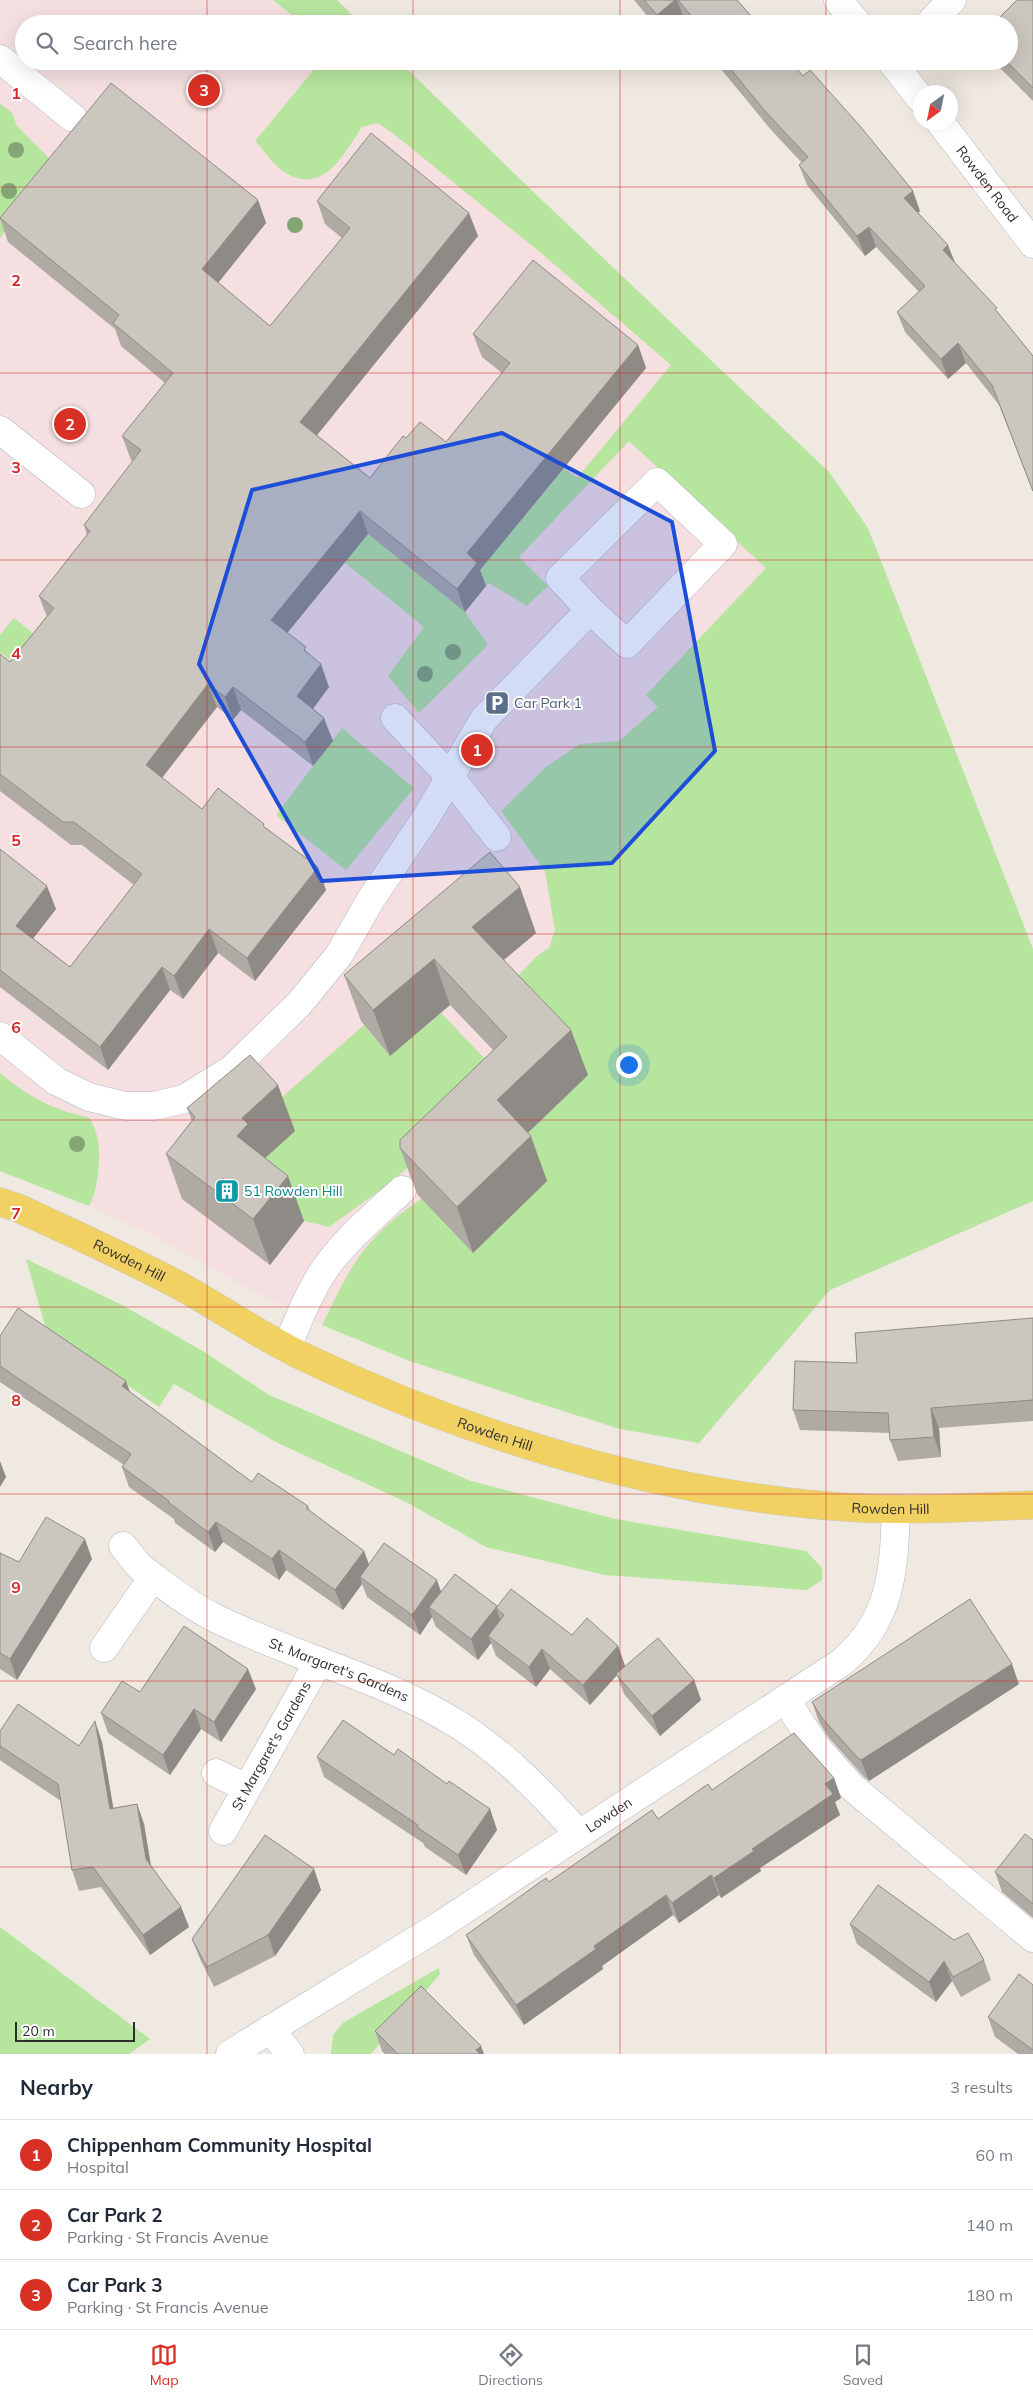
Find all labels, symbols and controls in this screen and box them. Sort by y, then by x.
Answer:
search box [15,15,1018,70]
icon: search [33,29,61,57]
text: Search here [73,31,177,55]
pin: 3 [188,71,220,109]
text: 1 [11,83,21,103]
north arrow [913,85,958,130]
street label: Rowden Road [952,142,1022,226]
text: 2 [11,270,21,290]
pin: 2 [54,405,86,443]
text: 3 [11,457,21,477]
text: 4 [11,643,21,663]
parking icon: Car Park 1 [484,690,510,716]
place label: Car Park 1 [514,694,582,712]
pin: 1 [461,731,493,769]
text: 5 [11,830,21,850]
text: 6 [11,1017,21,1037]
your location [616,1052,642,1078]
building icon: 51 Rowden Hill [214,1178,240,1204]
place label: 51 Rowden Hill [244,1182,343,1200]
text: 7 [11,1203,21,1223]
street label: Rowden Hill [90,1235,168,1286]
text: 8 [11,1390,21,1410]
street label: Rowden Hill [455,1413,535,1455]
street label: Rowden Hill [851,1499,930,1518]
text: 9 [11,1577,21,1597]
street label: St. Margaret's Gardens [266,1634,412,1706]
street label: St Margaret's Gardens [228,1678,315,1814]
street label: Lowden [582,1793,635,1837]
scale bar [15,2019,135,2042]
text: 20 m [22,2022,55,2040]
text: Nearby [20,2074,93,2100]
text: 3 results [950,2077,1013,2097]
text: Chippenham Community Hospital [67,2133,372,2157]
text: 1 [31,2145,41,2165]
text: 60 m [976,2145,1013,2165]
text: Hospital [67,2157,129,2177]
text: Car Park 2 [67,2203,163,2227]
text: 2 [31,2215,41,2235]
text: 140 m [966,2215,1013,2235]
text: Parking · St Francis Avenue [67,2227,268,2247]
text: Car Park 3 [67,2273,163,2297]
text: 3 [31,2285,41,2305]
text: 180 m [966,2285,1013,2305]
text: Parking · St Francis Avenue [67,2297,268,2317]
tab: Map [150,2341,179,2389]
tab: Directions [478,2341,543,2389]
tab: Saved [843,2341,883,2389]

